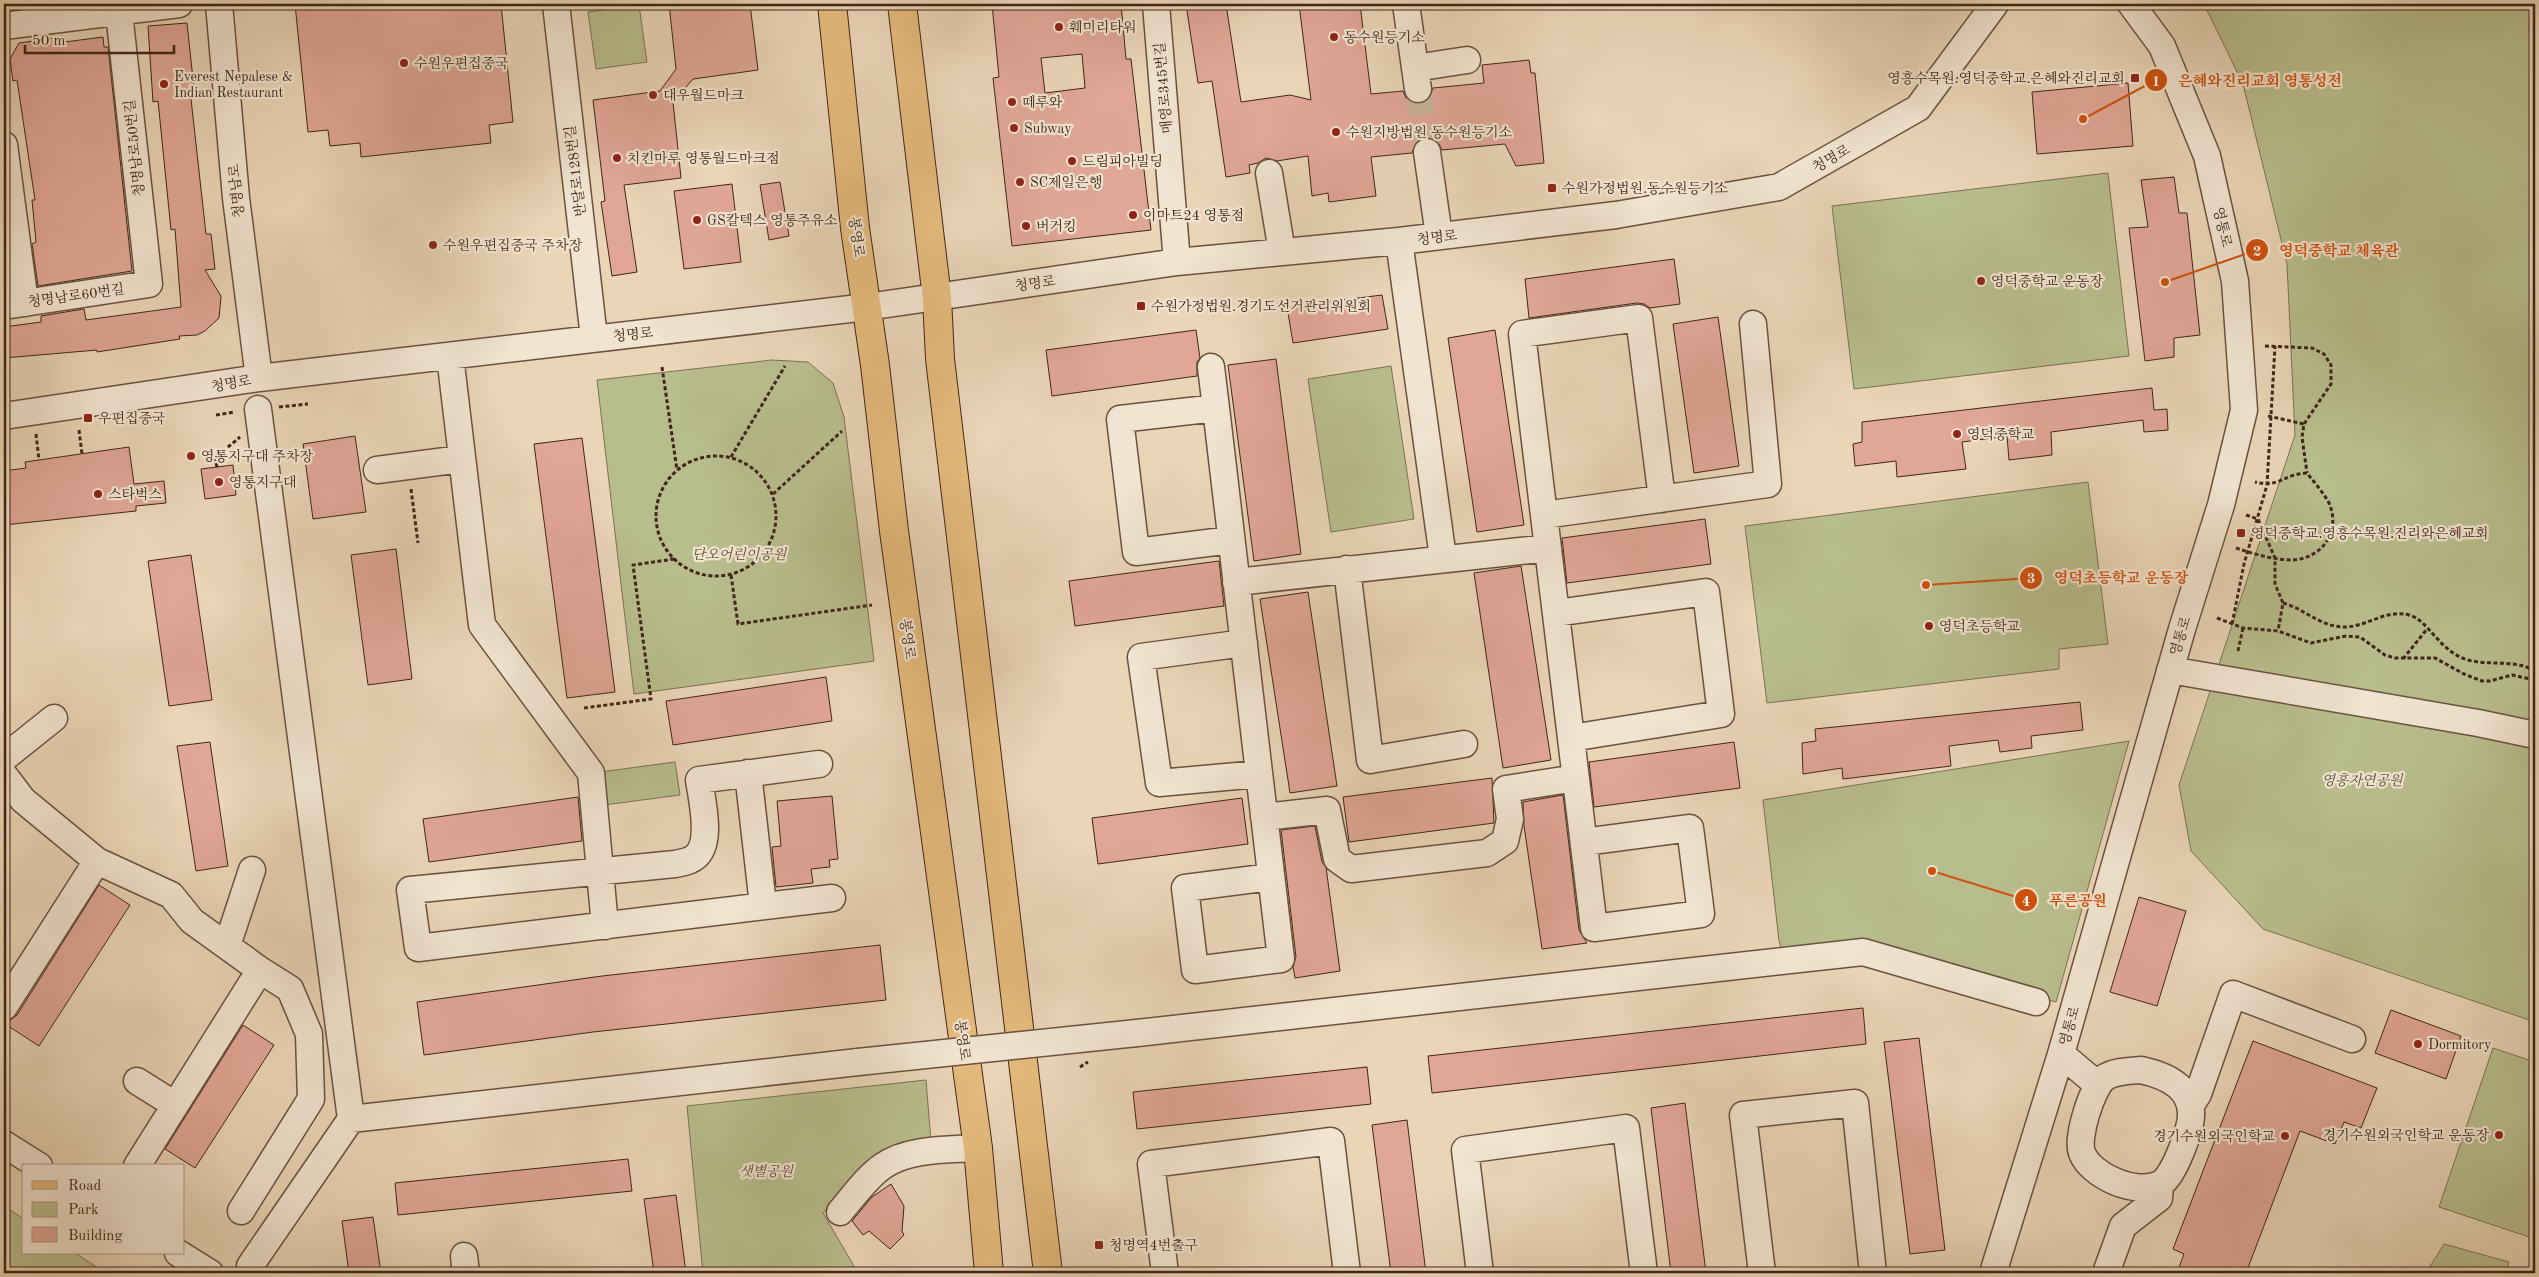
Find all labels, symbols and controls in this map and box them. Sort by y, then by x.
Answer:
place label: 훼미리타워 [1069,20,1137,35]
marker: 훼미리타워 [1053,21,1065,33]
scale bar [25,22,174,54]
place label: 동수원등기소 [1344,30,1426,45]
marker: 동수원등기소 [1328,31,1340,43]
text: 50 m [32,34,66,49]
street label: 매영로345번길 [1152,41,1175,134]
place label: 수원우편집중국 [414,56,509,71]
marker: 수원우편집중국 [398,57,410,69]
callout: 은혜와진리교회 영통성전 [2143,65,2352,95]
place label: Everest Nepalese & Indian Restaurant [174,70,293,100]
place label: 영흥수목원.영덕중학교.은혜와진리교회 [1887,70,2125,86]
marker: 영흥수목원.영덕중학교.은혜와진리교회 [2129,72,2141,84]
text: 은혜와진리교회 영통성전 [2178,72,2342,90]
text: 1 [2152,75,2160,90]
marker: Everest Nepalese & Indian Restaurant [158,78,170,90]
place label: 대우월드마크 [663,88,745,103]
marker: 대우월드마크 [647,89,659,101]
place label: 떼루와 [1022,95,1063,110]
marker: 떼루와 [1006,96,1018,108]
street label: 청명남로50번길 [122,99,147,197]
marker: Subway [1008,122,1020,134]
place label: Subway [1024,122,1072,136]
street label: 반달로128번길 [562,124,589,218]
place label: 수원지방법원 동수원등기소 [1346,125,1513,140]
marker: 수원지방법원 동수원등기소 [1330,126,1342,138]
street label: 청명로 [1810,142,1853,175]
place label: 치킨마루 영통월드마크점 [627,151,780,166]
marker: 치킨마루 영통월드마크점 [611,152,623,164]
place label: 드림피아빌딩 [1082,154,1163,169]
marker: 드림피아빌딩 [1066,155,1078,167]
street label: 청명남로 [226,163,247,219]
place label: SC제일은행 [1030,175,1102,190]
marker: SC제일은행 [1014,176,1026,188]
place label: 수원가정법원.동수원등기소 [1562,181,1729,196]
marker: 수원가정법원.동수원등기소 [1546,182,1558,194]
street label: 영통로 [2211,206,2234,249]
place label: 이마트24 영통점 [1143,208,1244,223]
marker: 이마트24 영통점 [1127,209,1139,221]
place label: GS칼텍스 영통주유소 [707,213,838,228]
marker: GS칼텍스 영통주유소 [691,214,703,226]
street label: 봉영로 [846,216,868,259]
place label: 버거킹 [1036,219,1077,234]
marker: 버거킹 [1020,220,1032,232]
street label: 청명로 [1416,228,1459,247]
callout: 영덕중학교 체육관 [2244,235,2409,265]
place label: 수원우편집중국 주차장 [443,238,583,253]
marker: 수원우편집중국 주차장 [427,239,439,251]
text: 영덕중학교 체육관 [2279,242,2400,260]
text: 2 [2253,245,2261,260]
street label: 청명로 [1014,273,1057,294]
place label: 영덕중학교 운동장 [1991,274,2104,289]
marker: 영덕중학교 운동장 [1975,275,1987,287]
street label: 청명남로60번길 [27,281,125,310]
place label: 수원가정법원.경기도선거관리위원회 [1151,299,1371,314]
marker: 수원가정법원.경기도선거관리위원회 [1135,300,1147,312]
street label: 청명로 [612,325,654,344]
street label: 청명로 [210,373,253,394]
place label: 우편집중국 [98,411,166,426]
marker: 우편집중국 [82,412,94,424]
place label: 영덕중학교 [1967,427,2035,442]
marker: 영덕중학교 [1951,428,1963,440]
place label: 영통지구대 주차장 [201,449,314,464]
marker: 영통지구대 주차장 [185,450,197,462]
place label: 영통지구대 [229,475,297,490]
marker: 영통지구대 [213,476,225,488]
place label: 스타벅스 [108,487,163,502]
marker: 스타벅스 [92,488,104,500]
place label: 영덕중학교.영흥수목원.진리와은혜교회 [2251,525,2489,541]
marker: 영덕중학교.영흥수목원.진리와은혜교회 [2235,527,2247,539]
park label: 단오어린이공원 [692,547,788,562]
callout: 영덕초등학교 운동장 [2019,563,2198,593]
text: 영덕초등학교 운동장 [2054,569,2189,587]
text: 3 [2027,572,2035,587]
street label: 영통로 [2167,614,2194,658]
street label: 봉영로 [897,618,919,661]
place label: 영덕초등학교 [1939,619,2021,634]
marker: 영덕초등학교 [1923,620,1935,632]
park label: 영흥자연공원 [2321,773,2404,788]
callout: 푸른공원 [2014,885,2117,915]
text: 푸른공원 [2049,892,2107,910]
text: 4 [2022,895,2030,910]
street label: 영통로 [2057,1004,2082,1048]
street label: 봉영로 [952,1019,974,1062]
marker: Dormitory [2412,1038,2424,1050]
place label: Dormitory [2428,1038,2492,1052]
place label: 경기수원외국인학교 운동장 [2323,1128,2489,1143]
place label: 경기수원외국인학교 [2153,1129,2275,1144]
marker: 경기수원외국인학교 운동장 [2493,1129,2505,1141]
marker: 경기수원외국인학교 [2279,1130,2291,1142]
legend [22,1164,185,1254]
park label: 샛별공원 [739,1164,795,1179]
text: Road [68,1179,102,1194]
text: Park [68,1203,99,1218]
text: Building [68,1229,123,1244]
place label: 청명역4번출구 [1109,1238,1199,1253]
marker: 청명역4번출구 [1093,1239,1105,1251]

